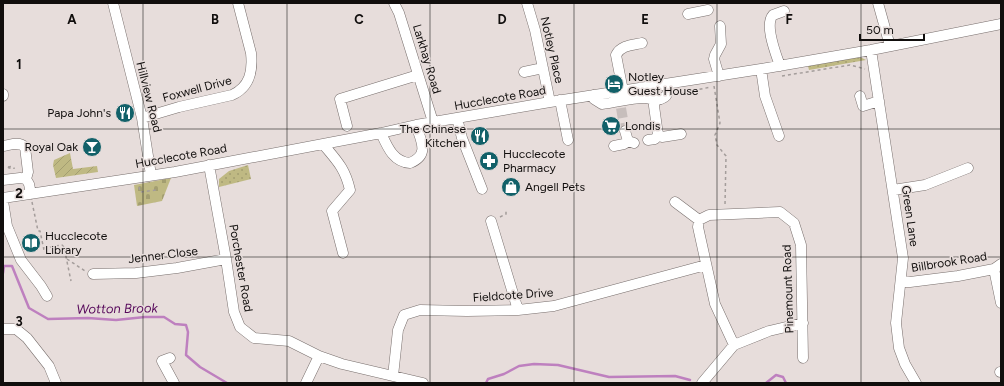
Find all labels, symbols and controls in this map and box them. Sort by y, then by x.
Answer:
text: A [67,12,77,27]
text: B [211,12,219,27]
text: C [354,12,364,27]
text: D [497,12,507,27]
text: E [641,12,649,27]
text: F [785,12,793,27]
street label: Notley Place [538,15,567,85]
scale bar [860,16,924,42]
street label: Larkhay Road [410,23,444,95]
text: 50 m [866,23,894,37]
text: 1 [16,57,22,72]
street label: Hillview Road [133,60,165,134]
place label: Notley Guest House [628,70,699,98]
street label: Foxwell Drive [161,73,233,105]
hotel icon: Notley Guest House [603,73,625,95]
street label: Hucclecote Road [453,83,547,113]
restaurant icon: Papa John's [114,102,136,124]
place label: Papa John's [47,106,111,120]
supermarket icon: Londis [600,115,622,137]
place label: Londis [625,119,661,133]
place label: The Chinese Kitchen [400,122,466,150]
restaurant icon: The Chinese Kitchen [469,125,491,147]
bar icon: Royal Oak [81,136,103,158]
place label: Royal Oak [25,140,78,154]
street label: Hucclecote Road [134,141,228,171]
place label: Hucclecote Pharmacy [503,147,566,175]
pharmacy icon: Hucclecote Pharmacy [478,150,500,172]
shop icon: Angell Pets [500,176,522,198]
place label: Angell Pets [525,180,586,194]
street label: Green Lane [899,185,921,248]
text: 2 [15,186,23,201]
street label: Porchester Road [226,223,256,313]
place label: Hucclecote Library [45,229,108,257]
library icon: Hucclecote Library [20,232,42,254]
street label: Jenner Close [127,244,199,266]
street label: Pinemount Road [779,244,797,334]
street label: Billbrook Road [910,249,988,275]
street label: Fieldcote Drive [472,285,554,305]
water label: Wotton Brook [76,300,158,317]
text: 3 [15,314,23,329]

